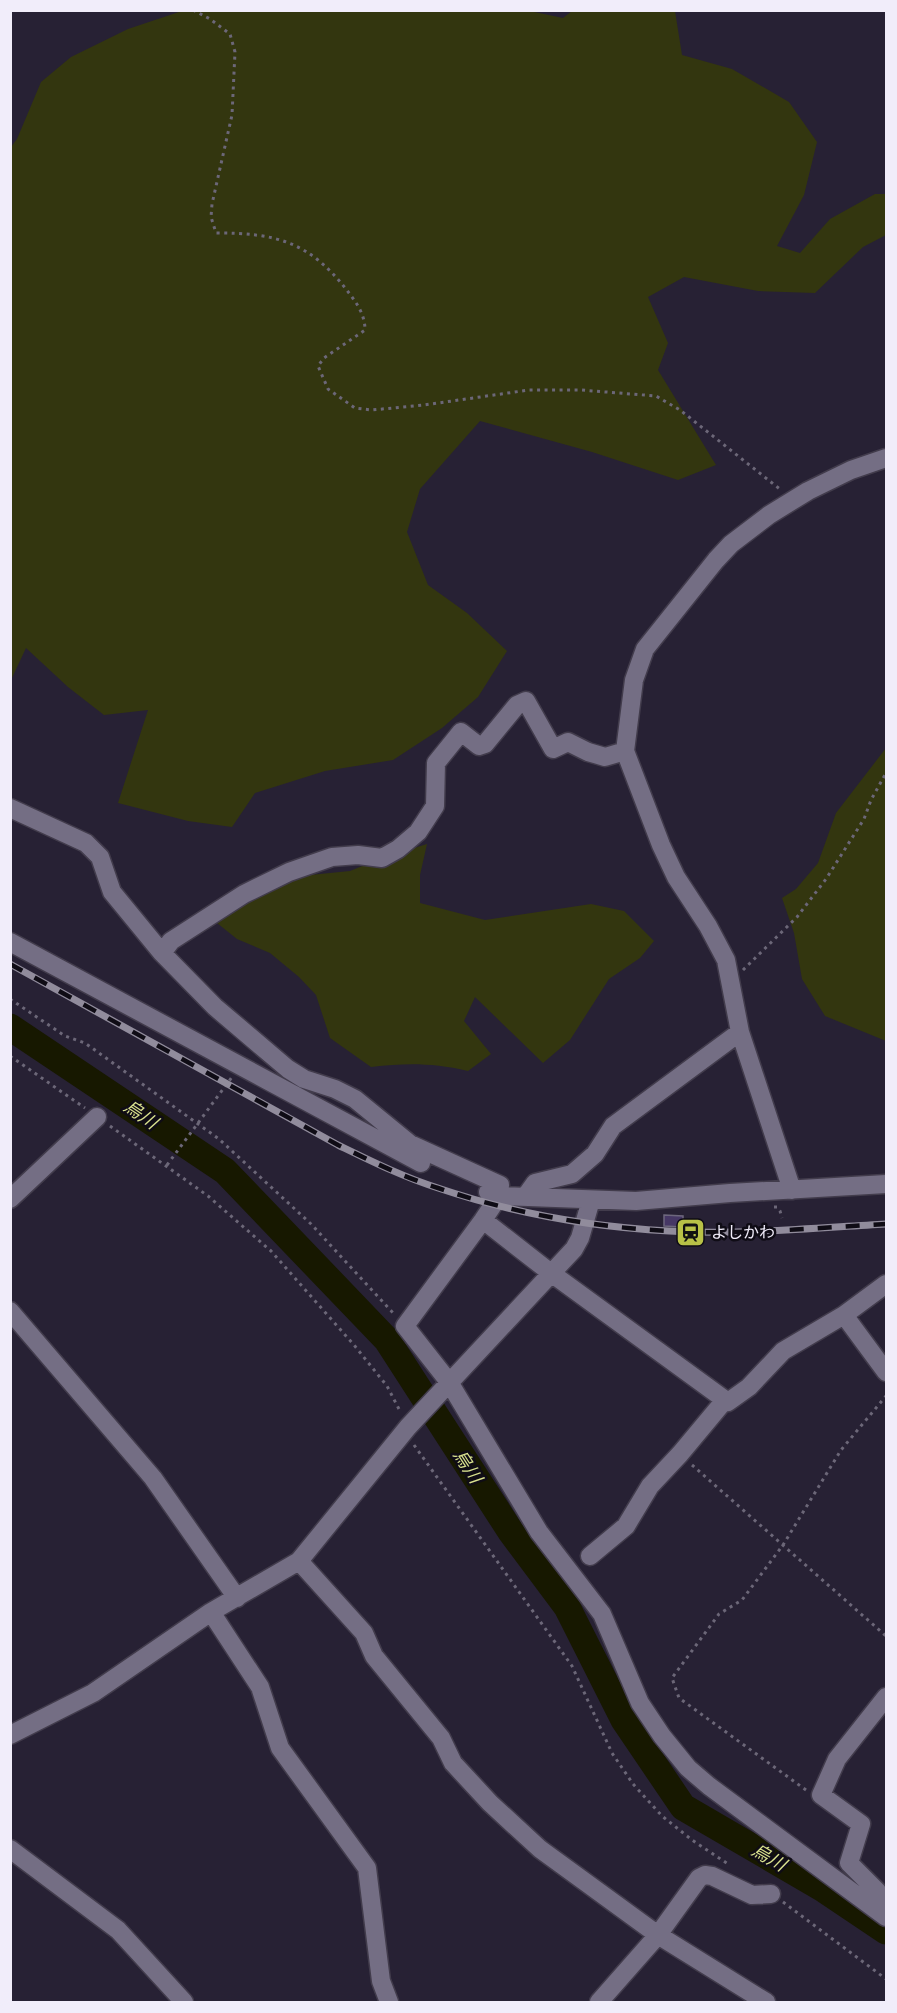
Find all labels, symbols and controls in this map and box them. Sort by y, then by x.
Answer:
water label: 烏川 [120,1094,164,1135]
station icon: よしかわ [674,1216,706,1248]
place label: よしかわ [711,1222,775,1242]
water label: 烏川 [449,1445,489,1489]
water label: 烏川 [748,1838,792,1877]

